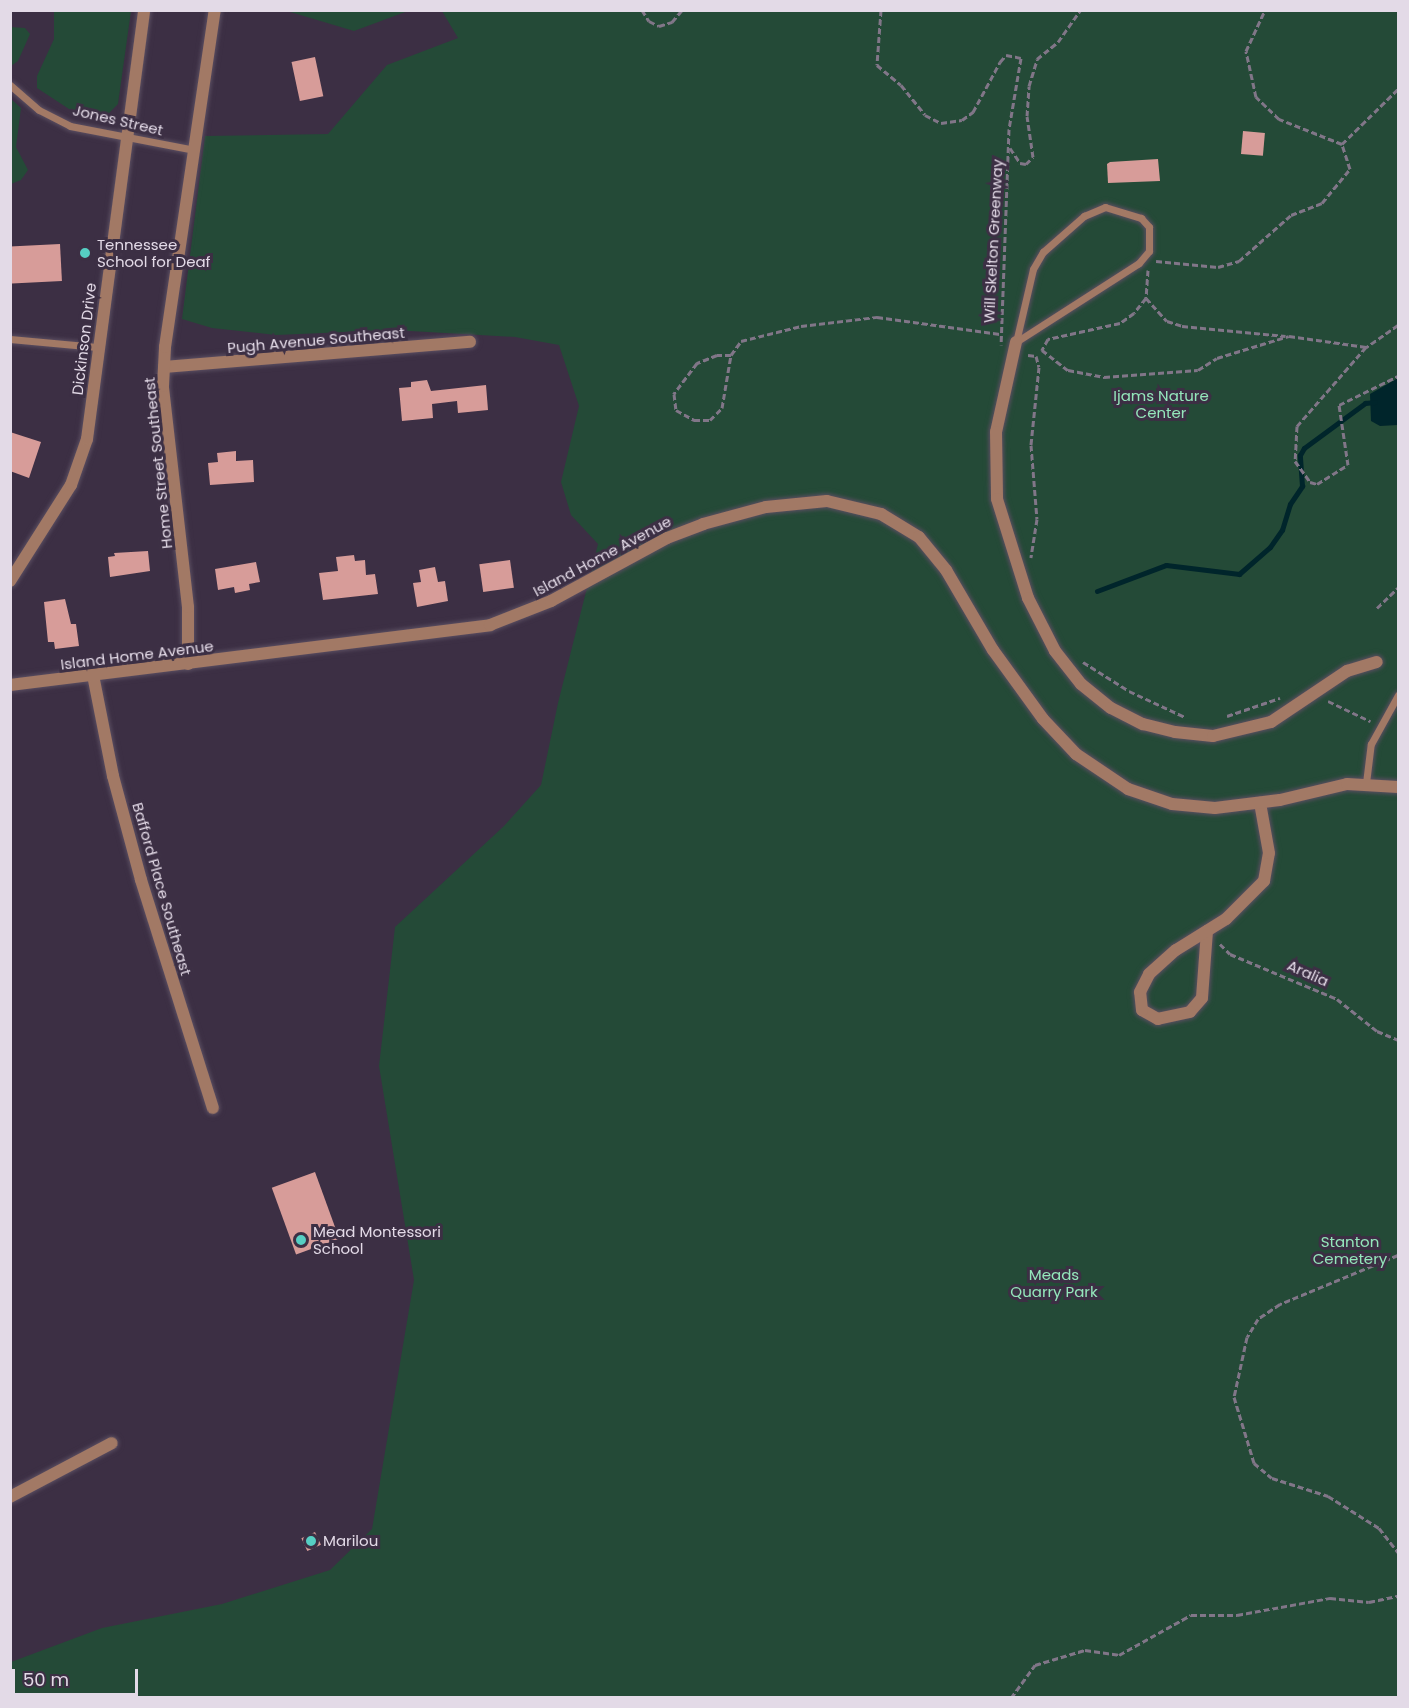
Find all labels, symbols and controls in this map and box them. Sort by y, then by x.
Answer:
street label: Jones Street [71,101,165,139]
street label: Will Skelton Greenway [980,159,1006,323]
place label: Tennessee School for Deaf [97,235,211,270]
marker: Tennessee School for Deaf [78,246,92,260]
street label: Dickinson Drive [68,282,100,396]
street label: Pugh Avenue Southeast [226,323,406,357]
street label: Home Street Southeast [140,376,176,550]
park label: Ijams Nature Center [1113,386,1209,421]
street label: Island Home Avenue [530,512,674,600]
street label: Island Home Avenue [59,637,215,673]
street label: Bafford Place Southeast [129,800,195,978]
street label: Aralia [1285,956,1331,990]
place label: Mead Montessori School [313,1222,441,1257]
park label: Stanton Cemetery [1313,1232,1387,1267]
marker: Mead Montessori School [294,1233,308,1247]
park label: Meads Quarry Park [1010,1265,1098,1300]
place label: Marilou [323,1532,378,1550]
marker: Marilou [304,1534,318,1548]
scale bar [15,1657,141,1695]
text: 50 m [23,1667,69,1692]

